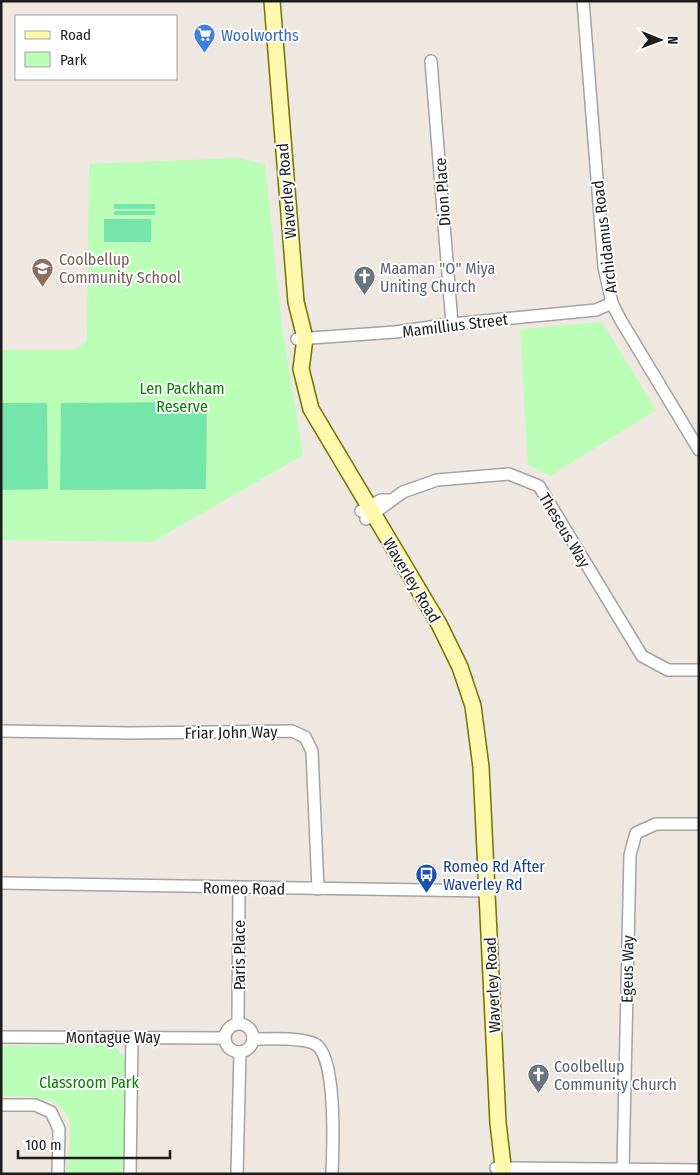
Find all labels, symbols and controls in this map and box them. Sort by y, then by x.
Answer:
legend [15,15,178,80]
north arrow [635,15,685,65]
supermarket icon: Woolworths [193,23,217,54]
text: Road [60,26,91,44]
place label: Woolworths [221,26,299,45]
text: N [664,36,681,45]
text: Park [60,51,87,69]
street label: Waverley Road [273,142,300,239]
street label: Dion Place [431,157,454,227]
street label: Archidamus Road [588,179,621,295]
place label: Coolbellup Community School [59,250,181,287]
school or university icon: Coolbellup Community School [31,256,55,287]
place label: Maaman "O" Miya Uniting Church [380,259,496,296]
church icon: Maaman "O" Miya Uniting Church [352,265,376,296]
street label: Mamillius Street [401,309,510,341]
park label: Len Packham Reserve [139,379,225,416]
street label: Theseus Way [535,489,595,572]
street label: Waverley Road [379,534,444,626]
street label: Friar John Way [184,722,278,743]
place label: Romeo Rd After Waverley Rd [443,857,545,894]
bus stop icon: Romeo Rd After Waverley Rd [415,863,439,894]
street label: Romeo Road [203,878,285,899]
street label: Paris Place [230,920,249,990]
street label: Egeus Way [617,934,638,1003]
street label: Waverley Road [481,937,504,1033]
street label: Montague Way [66,1028,161,1047]
place label: Coolbellup Community Church [554,1057,677,1094]
church icon: Coolbellup Community Church [526,1063,550,1094]
park label: Classroom Park [39,1073,139,1092]
scale bar [18,1128,170,1160]
text: 100 m [25,1136,62,1154]

